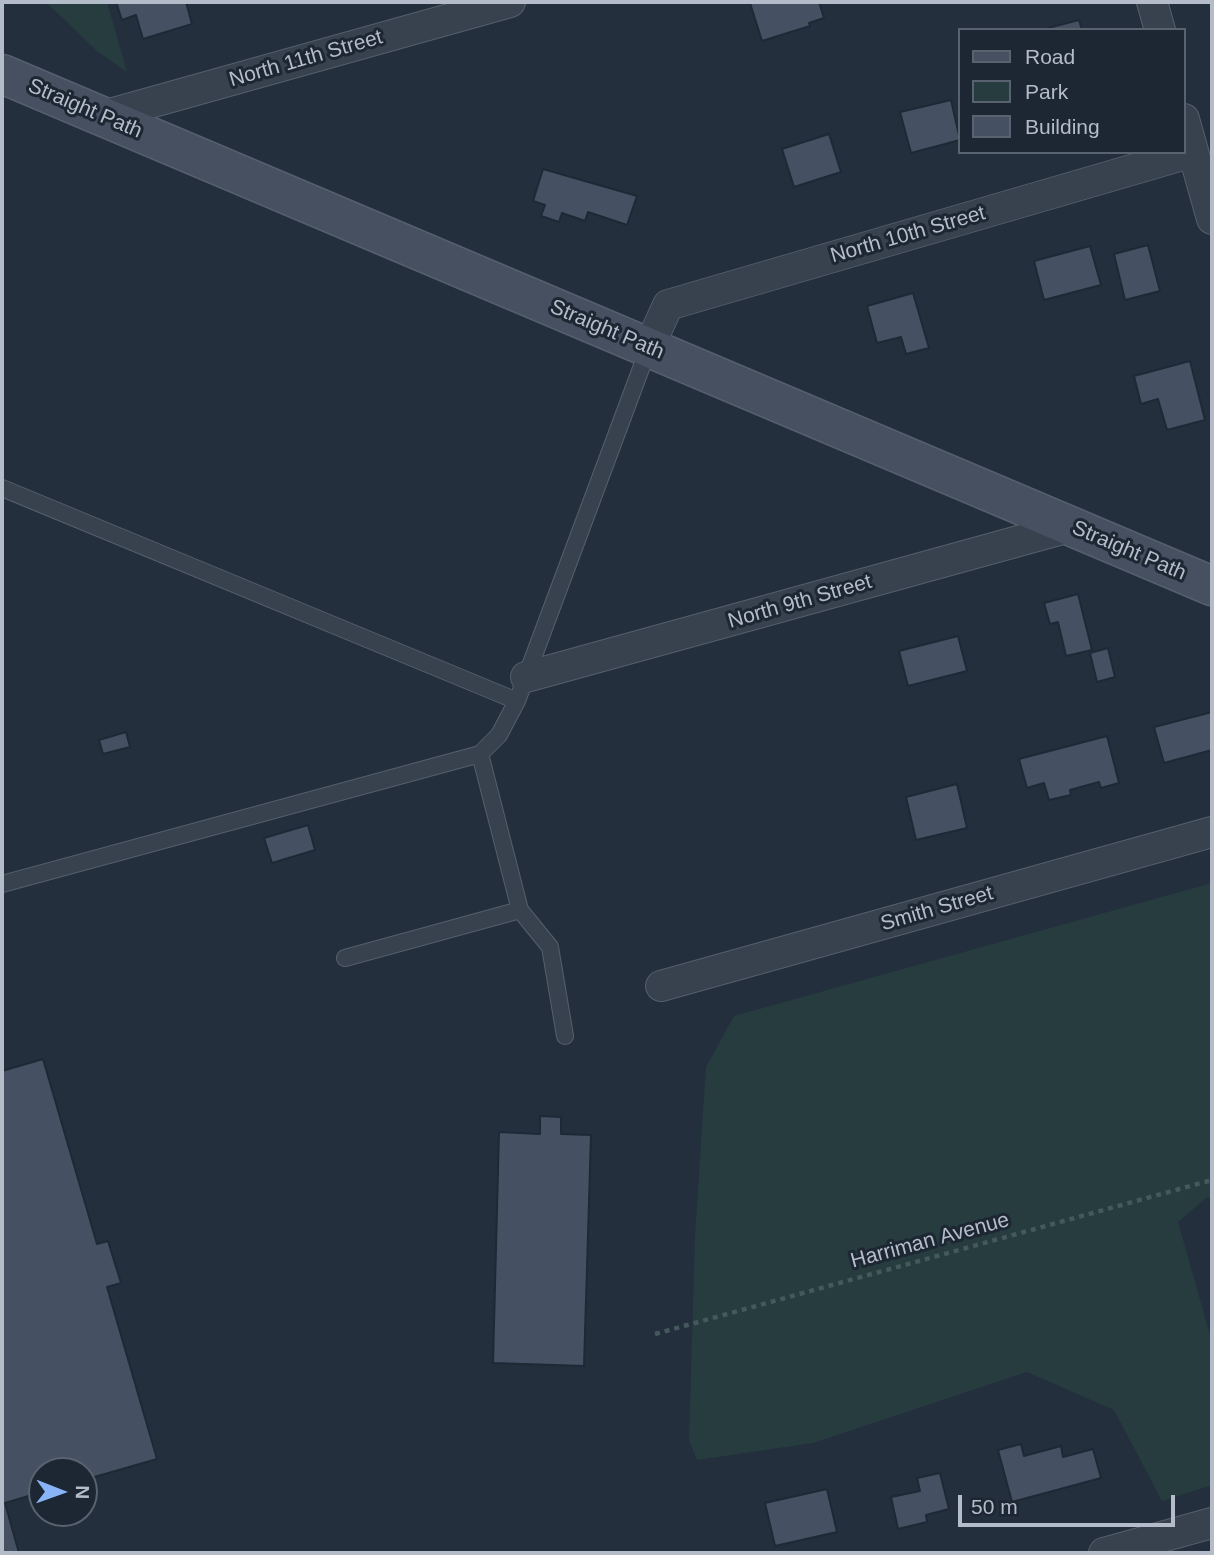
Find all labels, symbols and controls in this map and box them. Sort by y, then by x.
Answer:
street label: North 11th Street [226,25,386,93]
legend [958,28,1186,154]
text: Road [1025,45,1075,68]
street label: Straight Path [24,74,146,144]
text: Park [1025,80,1068,103]
text: Building [1025,115,1100,138]
street label: North 10th Street [828,201,988,269]
street label: Straight Path [546,295,668,365]
street label: Straight Path [1068,516,1190,586]
street label: North 9th Street [725,569,875,635]
street label: Smith Street [878,881,996,937]
street label: Harriman Avenue [848,1208,1012,1274]
north arrow [28,1457,98,1527]
scale bar [962,1482,1179,1526]
text: N [72,1485,93,1499]
text: 50 m [971,1495,1018,1518]

